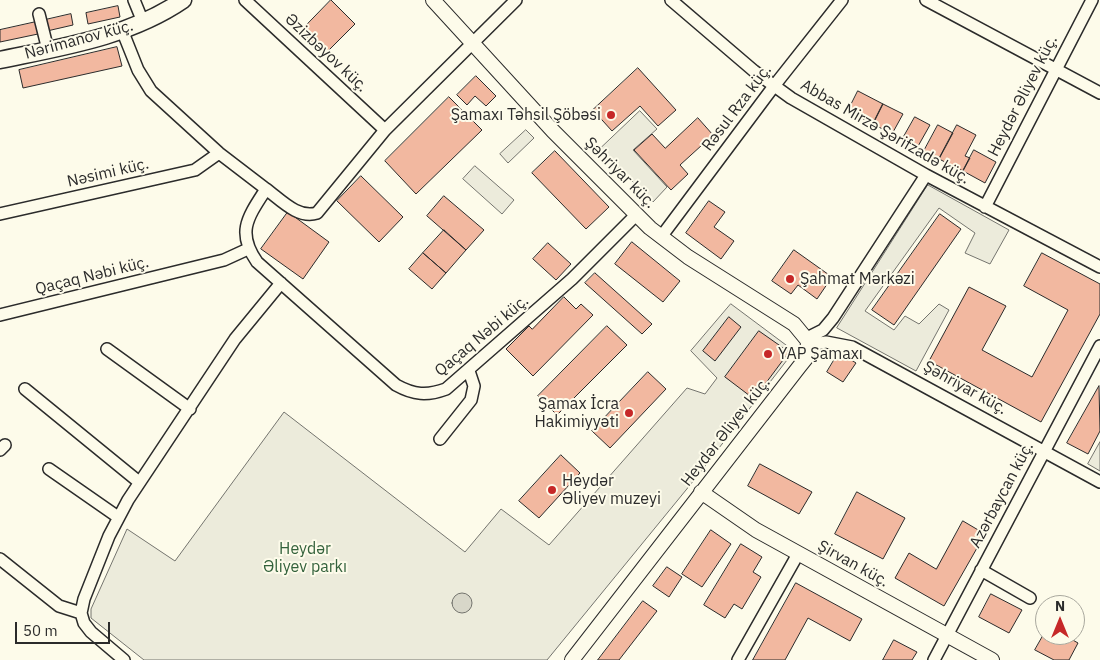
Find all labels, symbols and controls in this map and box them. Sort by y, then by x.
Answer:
street label: Əzizbəyov küç. [281,10,371,96]
street label: Nərimanov küç. [23,16,135,64]
street label: Heydər Əliyev küç. [984,32,1062,160]
street label: Rəsul Rza küç. [698,61,776,155]
street label: Abbas Mirzə Şərifzadə küç. [797,76,973,188]
place label: Şamaxı Təhsil Şöbəsi [451,105,601,125]
marker: Şamaxı Təhsil Şöbəsi [605,109,617,121]
street label: Şəhriyar küç. [580,133,660,213]
street label: Nəsimi küç. [65,154,151,192]
street label: Qaçaq Nəbi küç. [33,253,151,299]
place label: Şahmat Mərkəzi [800,269,915,289]
marker: Şahmat Mərkəzi [784,273,796,285]
street label: Qaçaq Nəbi küç. [431,291,533,381]
place label: YAP Şamaxı [778,344,863,364]
marker: YAP Şamaxı [762,348,774,360]
street label: Şəhriyar küç. [920,357,1010,419]
street label: Heydər Əliyev küç. [677,374,775,490]
place label: Şamax İcra Hakimiyyəti [534,394,619,432]
marker: Şamax İcra Hakimiyyəti [623,407,635,419]
street label: Azərbaycan küç. [966,439,1038,551]
place label: Heydər Əliyev muzeyi [562,471,661,509]
marker: Heydər Əliyev muzeyi [546,484,558,496]
street label: Şirvan küç. [814,537,892,591]
park label: Heydər Əliyev parkı [263,539,347,577]
north arrow [1035,595,1085,645]
text: N [1055,597,1065,615]
scale bar [18,612,112,644]
text: 50 m [23,621,58,640]

